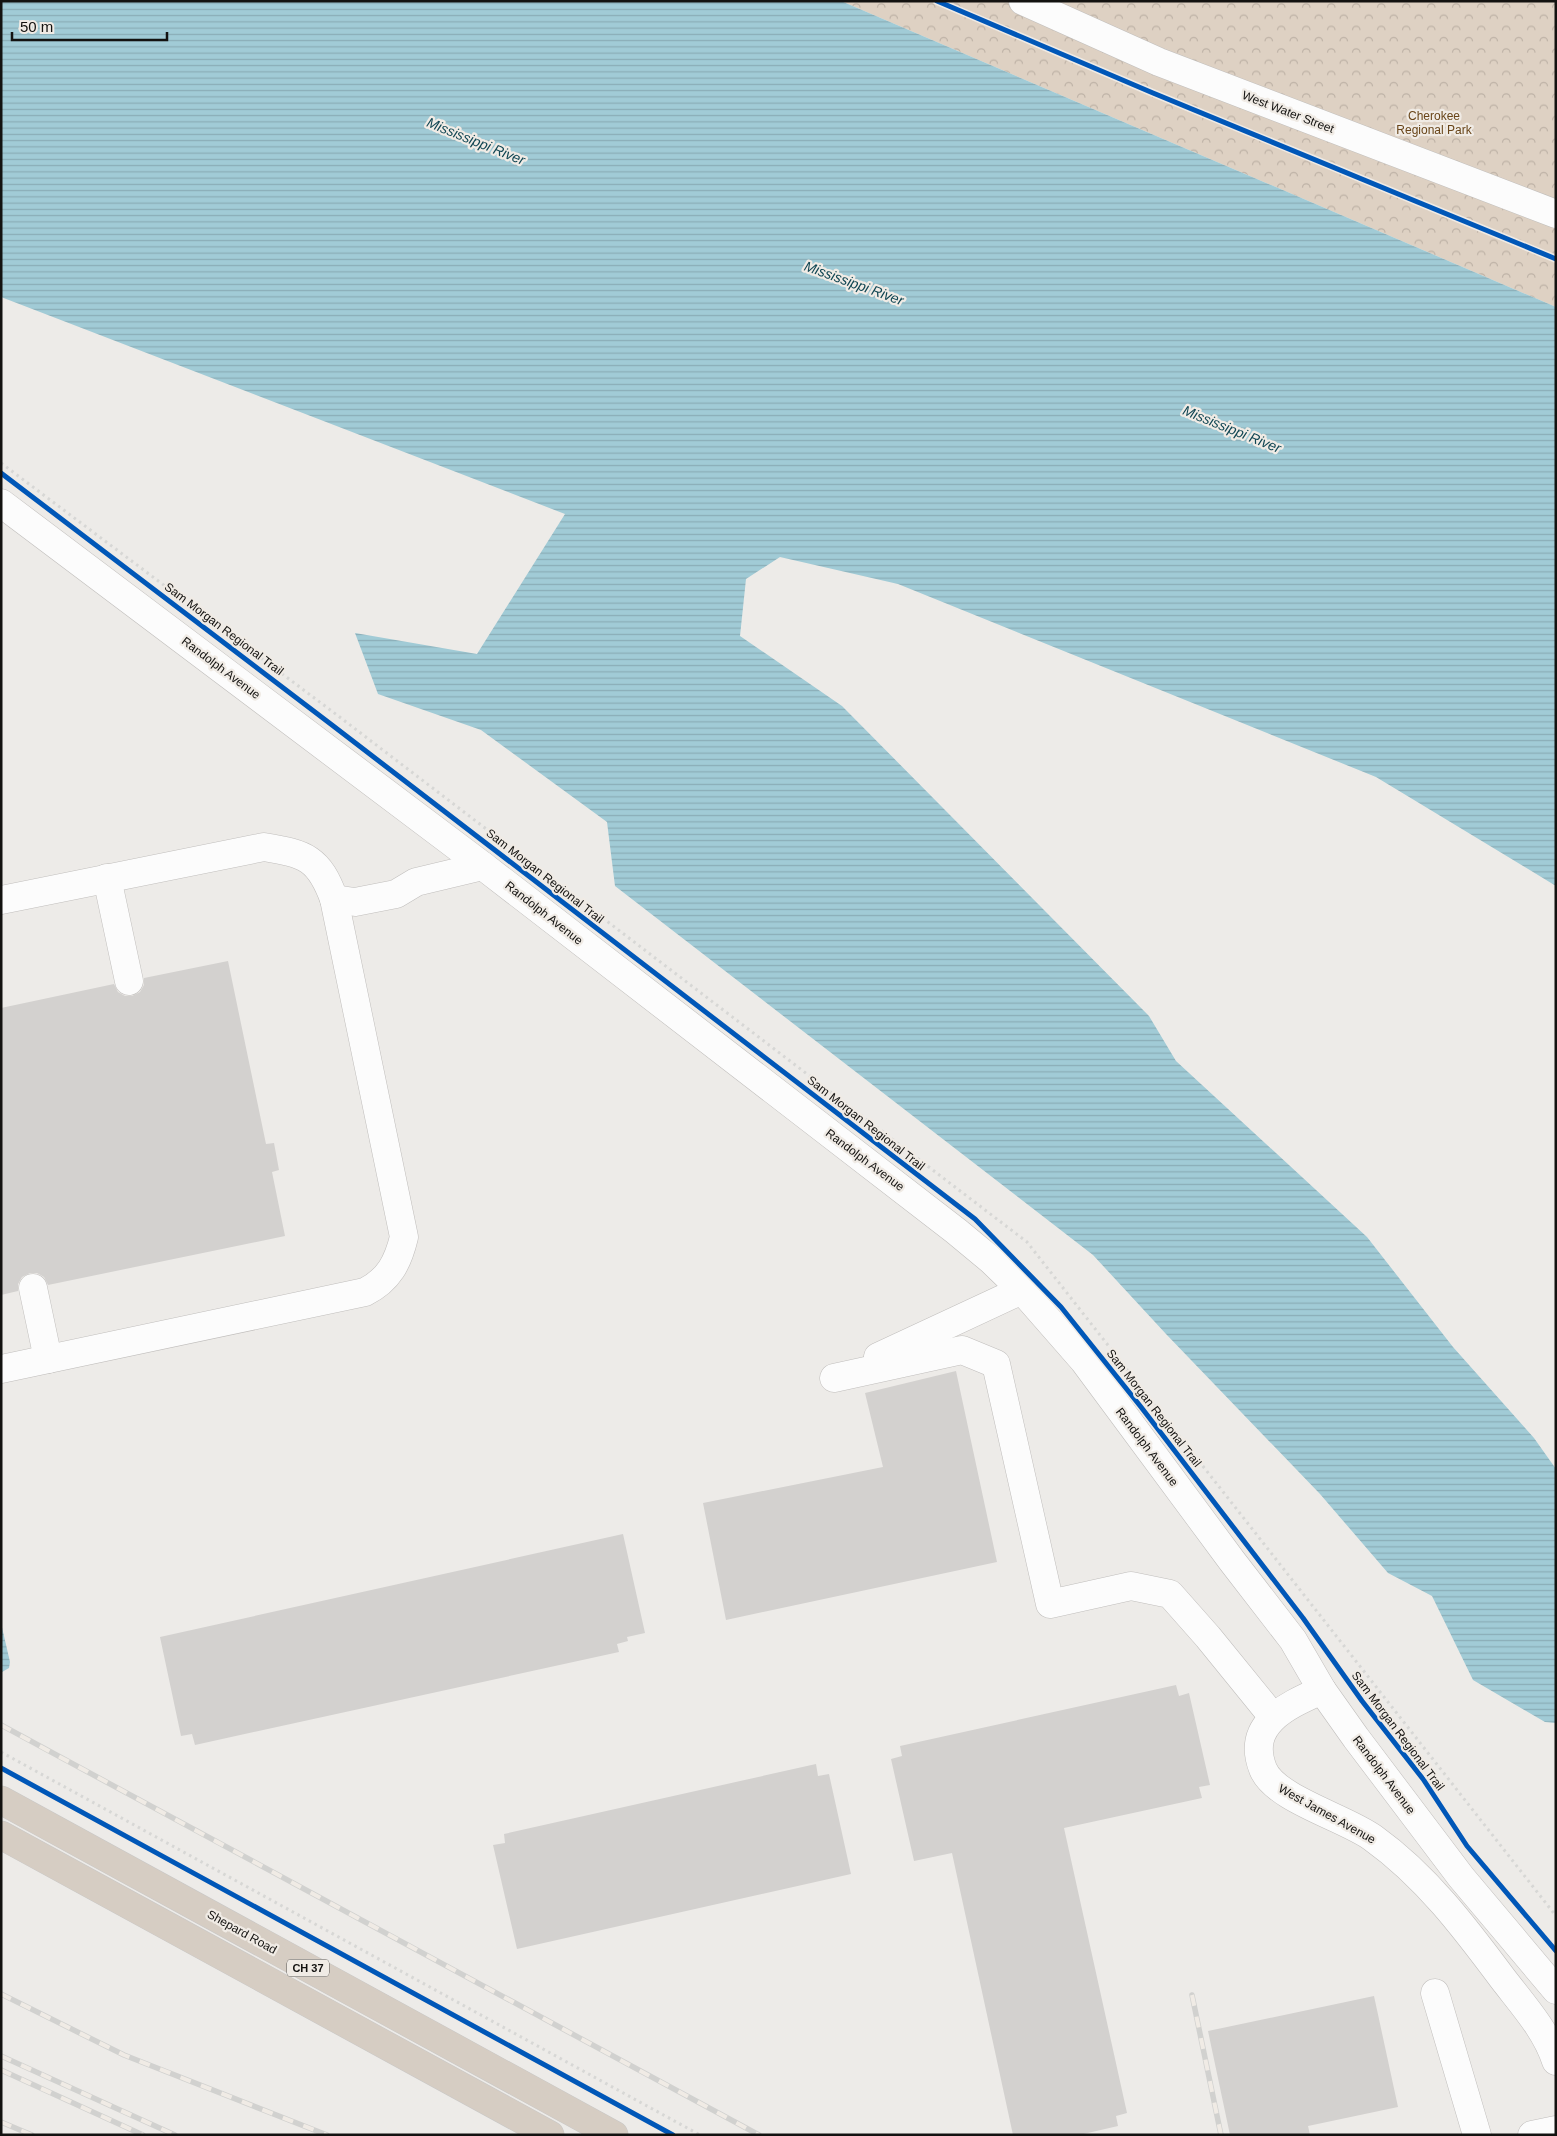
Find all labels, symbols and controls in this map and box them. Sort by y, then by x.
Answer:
scale bar [12,10,168,42]
text: 50 m [20,18,53,35]
street label: West Water Street [1240,88,1337,136]
park label: Cherokee Regional Park [1396,109,1473,137]
water label: Mississippi River [425,114,529,168]
water label: Mississippi River [802,258,907,309]
water label: Mississippi River [1181,402,1285,456]
street label: Sam Morgan Regional Trail [162,580,286,678]
street label: Randolph Avenue [179,634,263,702]
street label: Sam Morgan Regional Trail [483,826,607,926]
street label: Randolph Avenue [502,878,586,948]
street label: Sam Morgan Regional Trail [804,1073,928,1173]
street label: Randolph Avenue [823,1126,907,1194]
street label: Sam Morgan Regional Trail [1104,1346,1204,1470]
street label: Randolph Avenue [1113,1405,1181,1489]
street label: Sam Morgan Regional Trail [1349,1669,1447,1793]
street label: Randolph Avenue [1350,1733,1418,1817]
street label: West James Avenue [1276,1781,1378,1847]
street label: Shepard Road [205,1907,279,1957]
road number: CH 37 [287,1960,329,1976]

